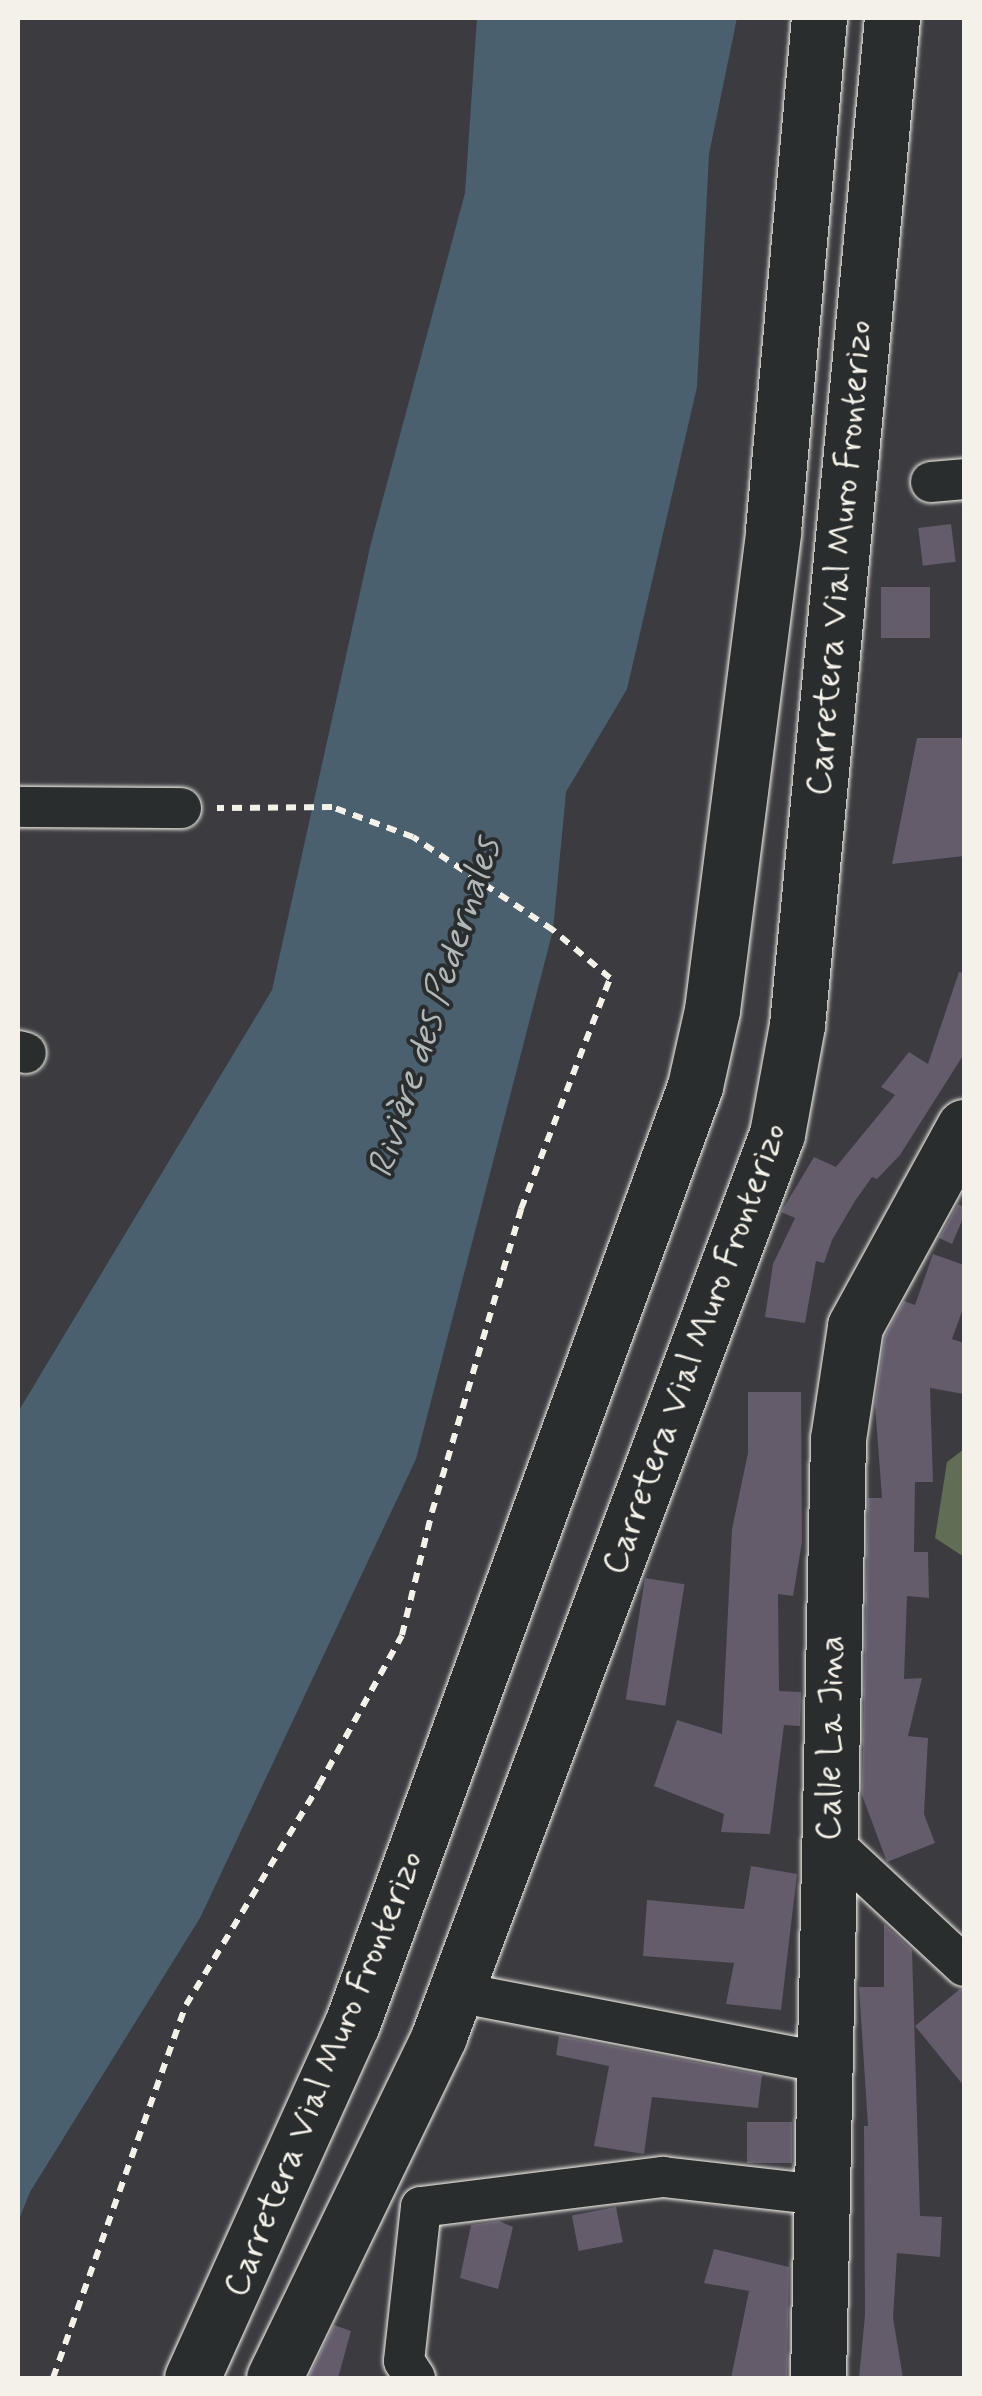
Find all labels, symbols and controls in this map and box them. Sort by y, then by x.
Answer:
street label: Carretera Vial Muro Fronterizo [799,324,881,792]
water label: Rivière des Pedernales [358,831,512,1185]
street label: Carretera Vial Muro Fronterizo [595,1122,795,1576]
street label: Calle La Jina [808,1639,854,1837]
street label: Carretera Vial Muro Fronterizo [217,1850,431,2298]

